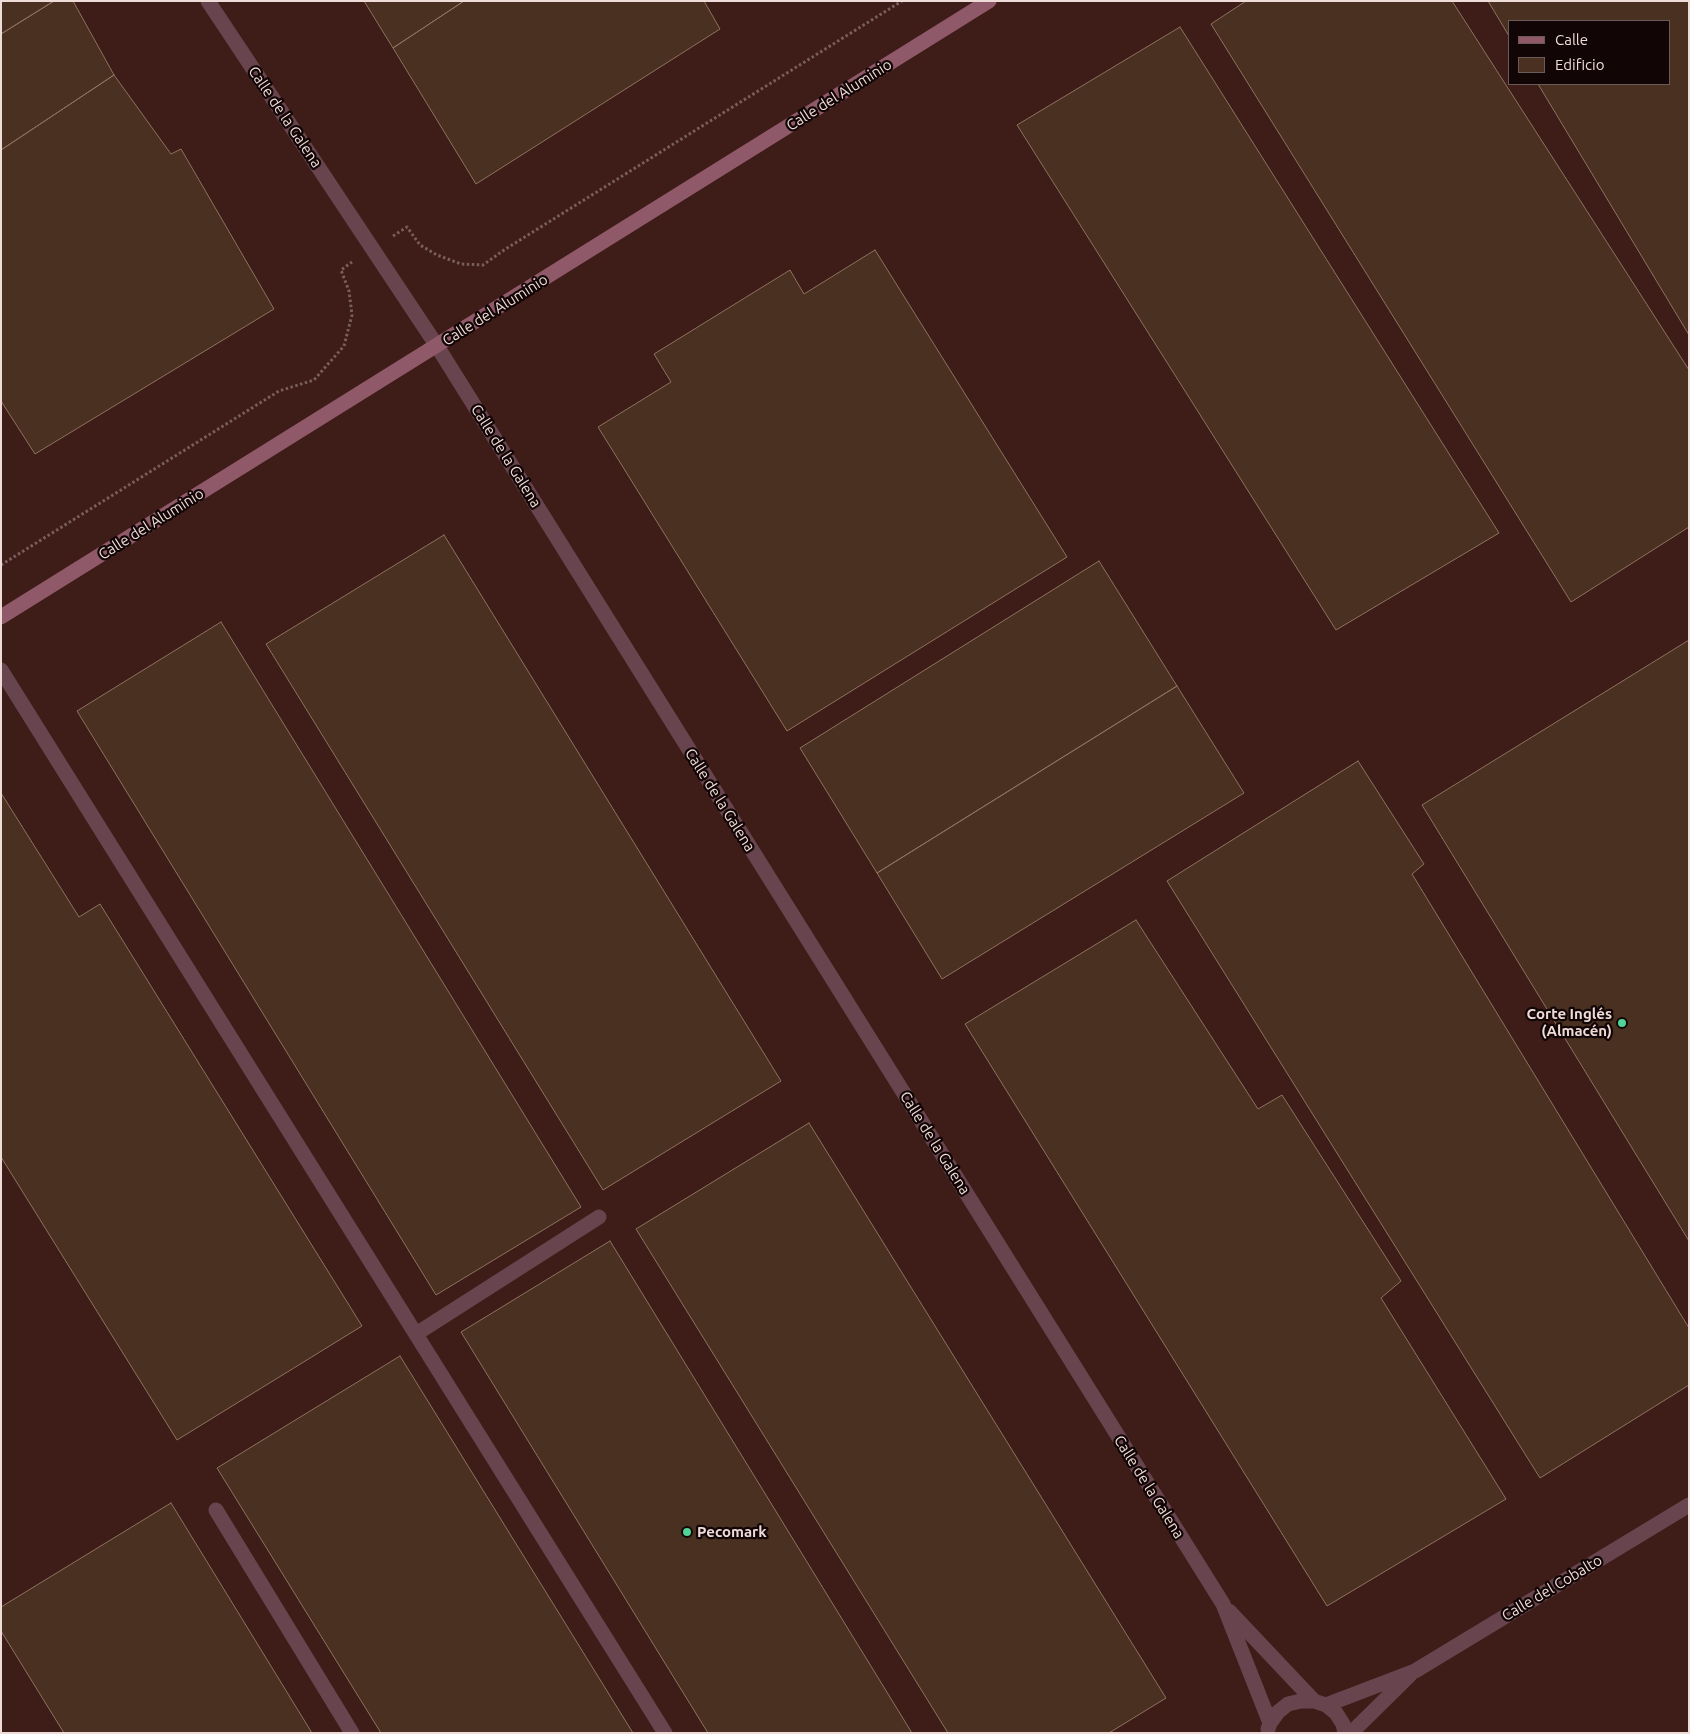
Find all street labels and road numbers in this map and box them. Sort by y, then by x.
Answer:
street label: Calle del Aluminio [783,55,895,135]
street label: Calle de la Galena [244,63,326,171]
street label: Calle del Aluminio [439,270,551,350]
street label: Calle de la Galena [467,401,545,511]
street label: Calle del Aluminio [95,484,207,564]
street label: Calle de la Galena [681,745,759,855]
street label: Calle de la Galena [896,1088,974,1198]
street label: Calle de la Galena [1110,1432,1188,1542]
street label: Calle del Cobalto [1499,1551,1605,1625]

